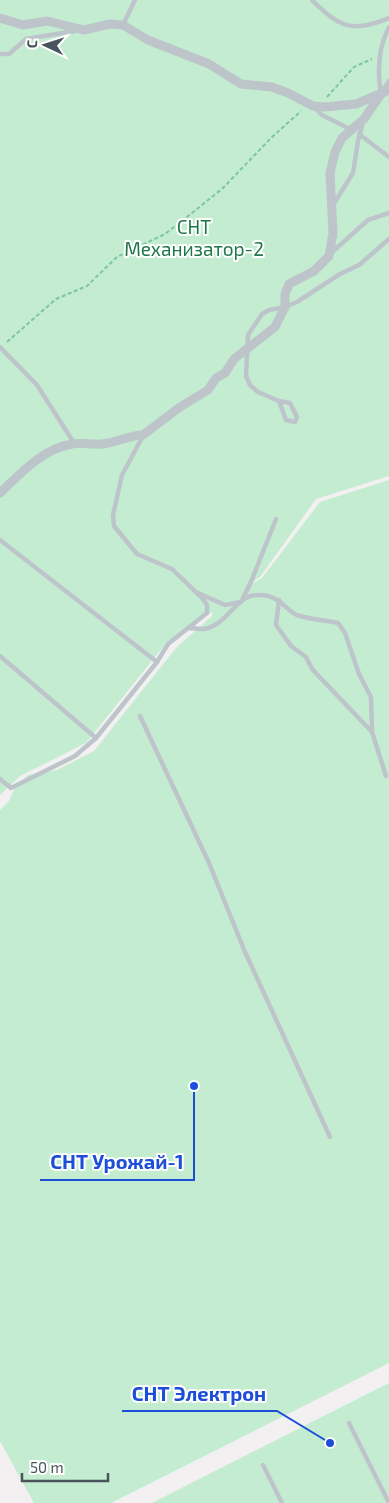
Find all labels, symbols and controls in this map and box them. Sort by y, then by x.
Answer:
north arrow [20,20,70,70]
text: С [23,39,40,49]
park label: СНТ Механизатор-2 [124,215,264,260]
callout: СНТ Урожай-1 [40,1145,194,1180]
text: СНТ Урожай-1 [50,1149,184,1173]
callout: СНТ Электрон [122,1376,277,1411]
text: СНТ Электрон [132,1381,266,1405]
scale bar [22,1450,109,1482]
text: 50 m [30,1458,64,1476]

